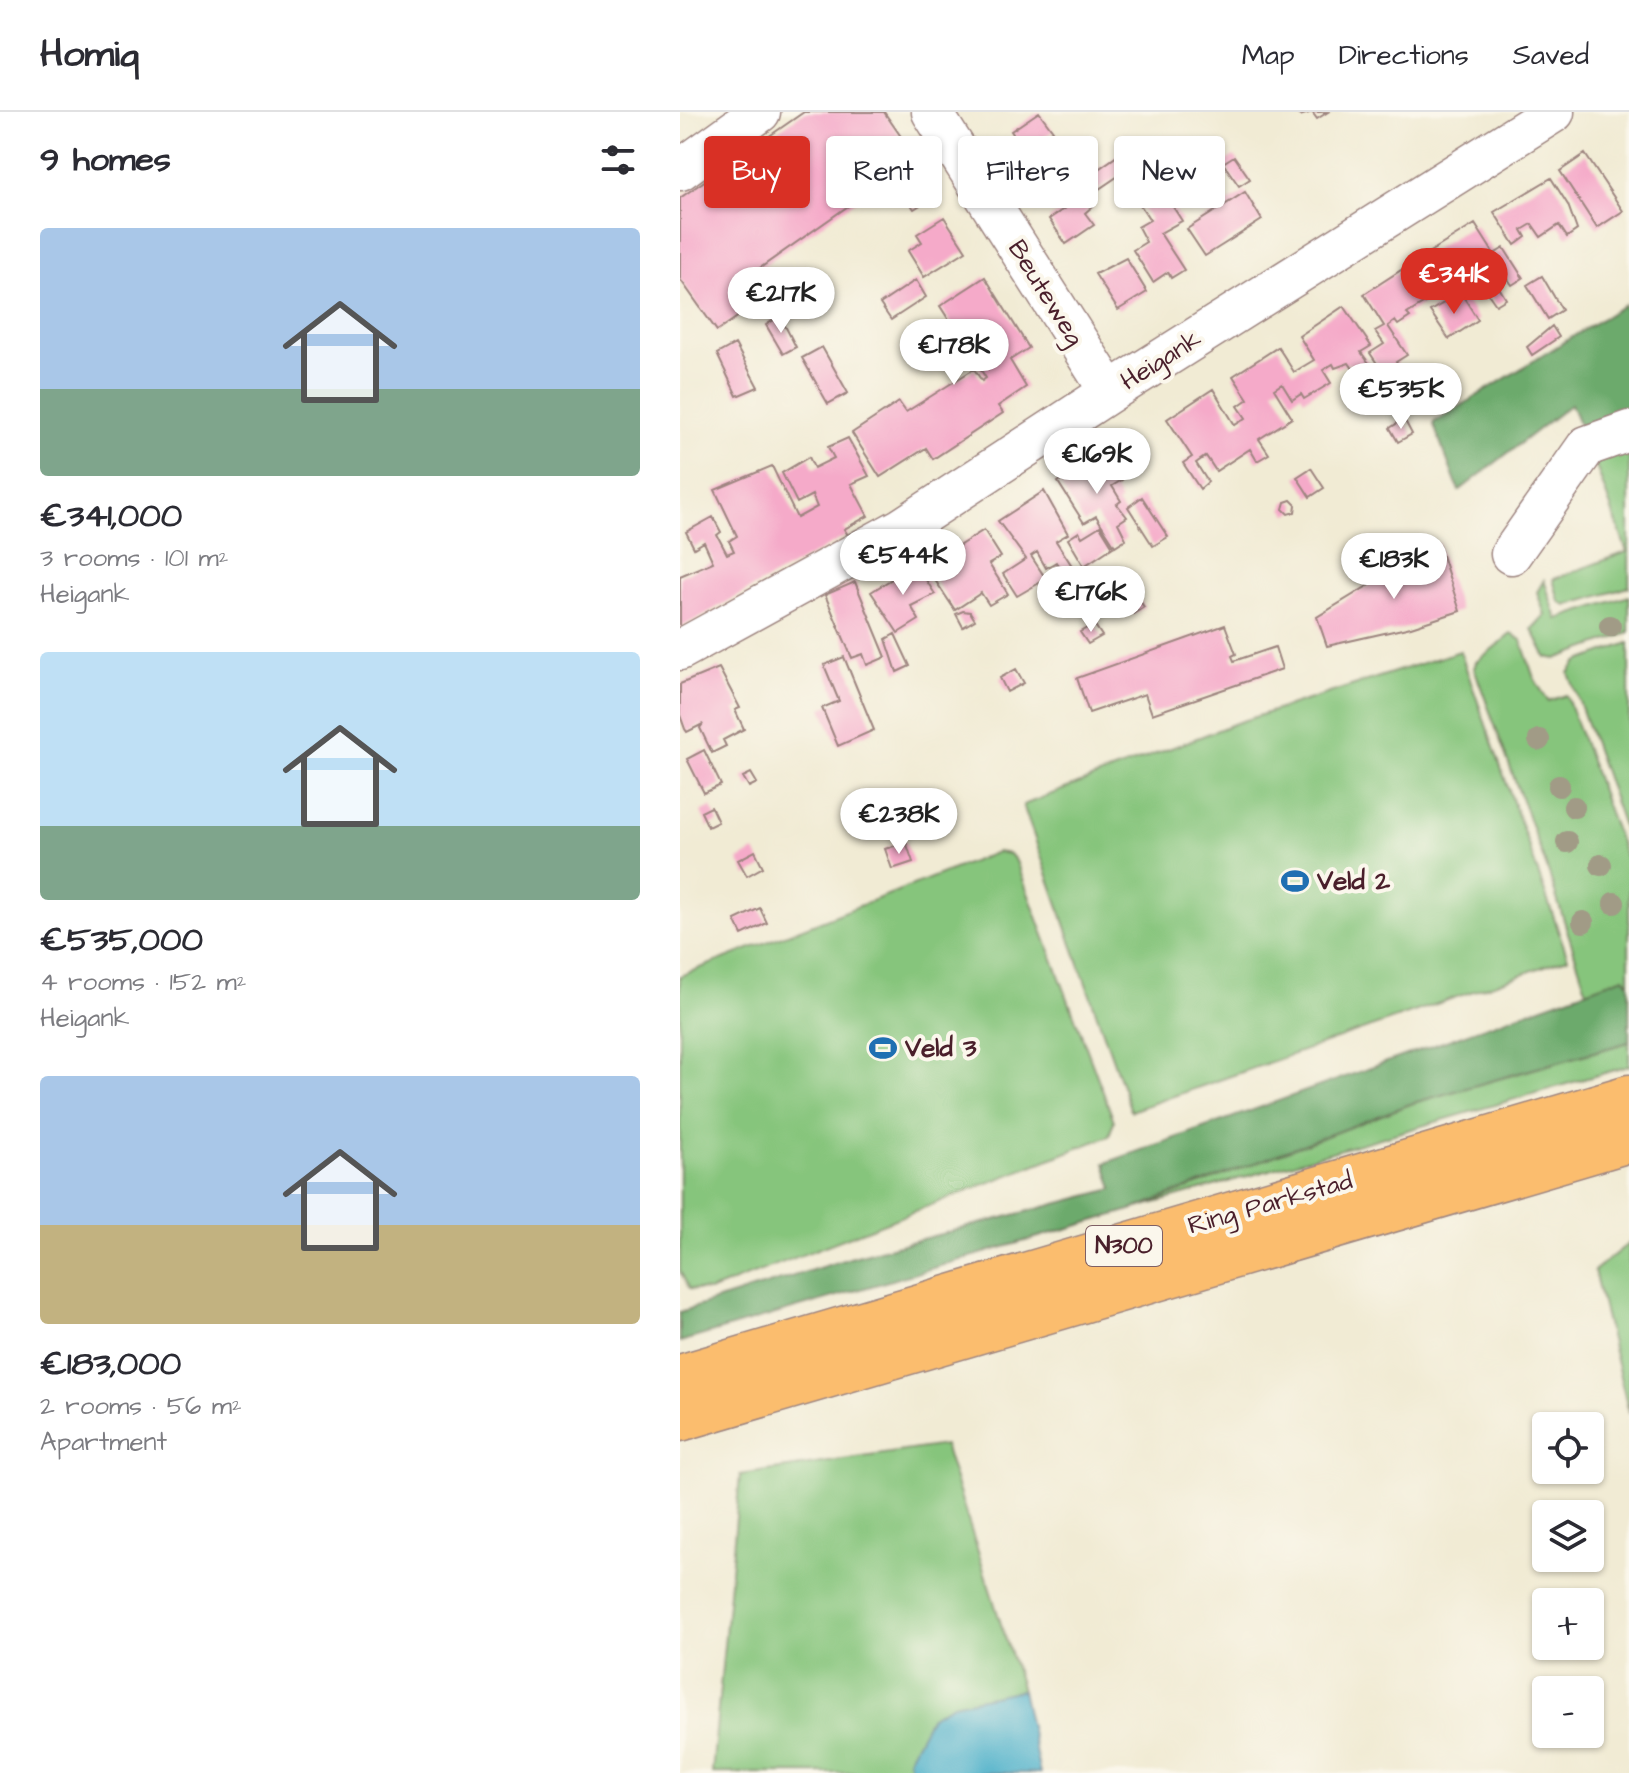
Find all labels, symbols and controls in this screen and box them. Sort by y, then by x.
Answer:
text: Homiq [40,29,139,81]
text: Map [1242,36,1295,75]
text: Directions [1339,36,1469,75]
text: Saved [1513,36,1589,75]
text: 9 homes [40,136,171,184]
chip: Buy [704,136,810,208]
chip: Rent [826,136,942,208]
chip: Filters [958,136,1098,208]
chip: New [1114,136,1225,208]
icon: filters [596,138,640,182]
street label: Beuteweg [998,233,1093,354]
pin: €341K [1398,248,1510,316]
text: €341K [1419,256,1489,292]
pin: €217K [725,267,837,335]
text: €217K [746,275,816,311]
icon: home [268,280,412,424]
pin: €178K [898,319,1010,387]
street label: Heigank [1114,321,1210,401]
text: €178K [918,327,990,363]
pin: €535K [1345,363,1457,431]
text: €535K [1358,371,1444,407]
pin: €169K [1041,428,1153,496]
text: €169K [1062,436,1132,472]
text: €341,000 [40,492,182,540]
pin: €544K [847,529,959,597]
pin: €183K [1338,533,1450,601]
text: €544K [858,537,948,573]
text: 3 rooms · 101 m² [40,540,228,576]
text: €183K [1359,541,1429,577]
pin: €176K [1035,566,1147,634]
text: €176K [1055,574,1127,610]
text: Heigank [40,576,129,612]
icon: home [268,704,412,848]
pin: €238K [843,788,955,856]
text: €238K [858,796,940,832]
place label: Veld 2 [1316,863,1390,899]
sports icon: Veld 2 [1280,866,1310,896]
text: €535,000 [40,916,203,964]
text: 4 rooms · 152 m² [40,964,246,1000]
text: Heigank [40,1000,129,1036]
place label: Veld 3 [904,1030,977,1066]
sports icon: Veld 3 [868,1033,898,1063]
icon: home [268,1128,412,1272]
street label: Ring Parkstad [1184,1162,1357,1246]
road number: N300 [1086,1226,1162,1266]
text: €183,000 [40,1340,181,1388]
text: 2 rooms · 56 m² [40,1388,242,1424]
map controls [1532,1412,1604,1748]
button: locate [1532,1412,1604,1484]
text: Apartment [40,1424,167,1460]
button: layers [1532,1500,1604,1572]
button: + [1532,1588,1604,1660]
button: − [1532,1676,1604,1748]

